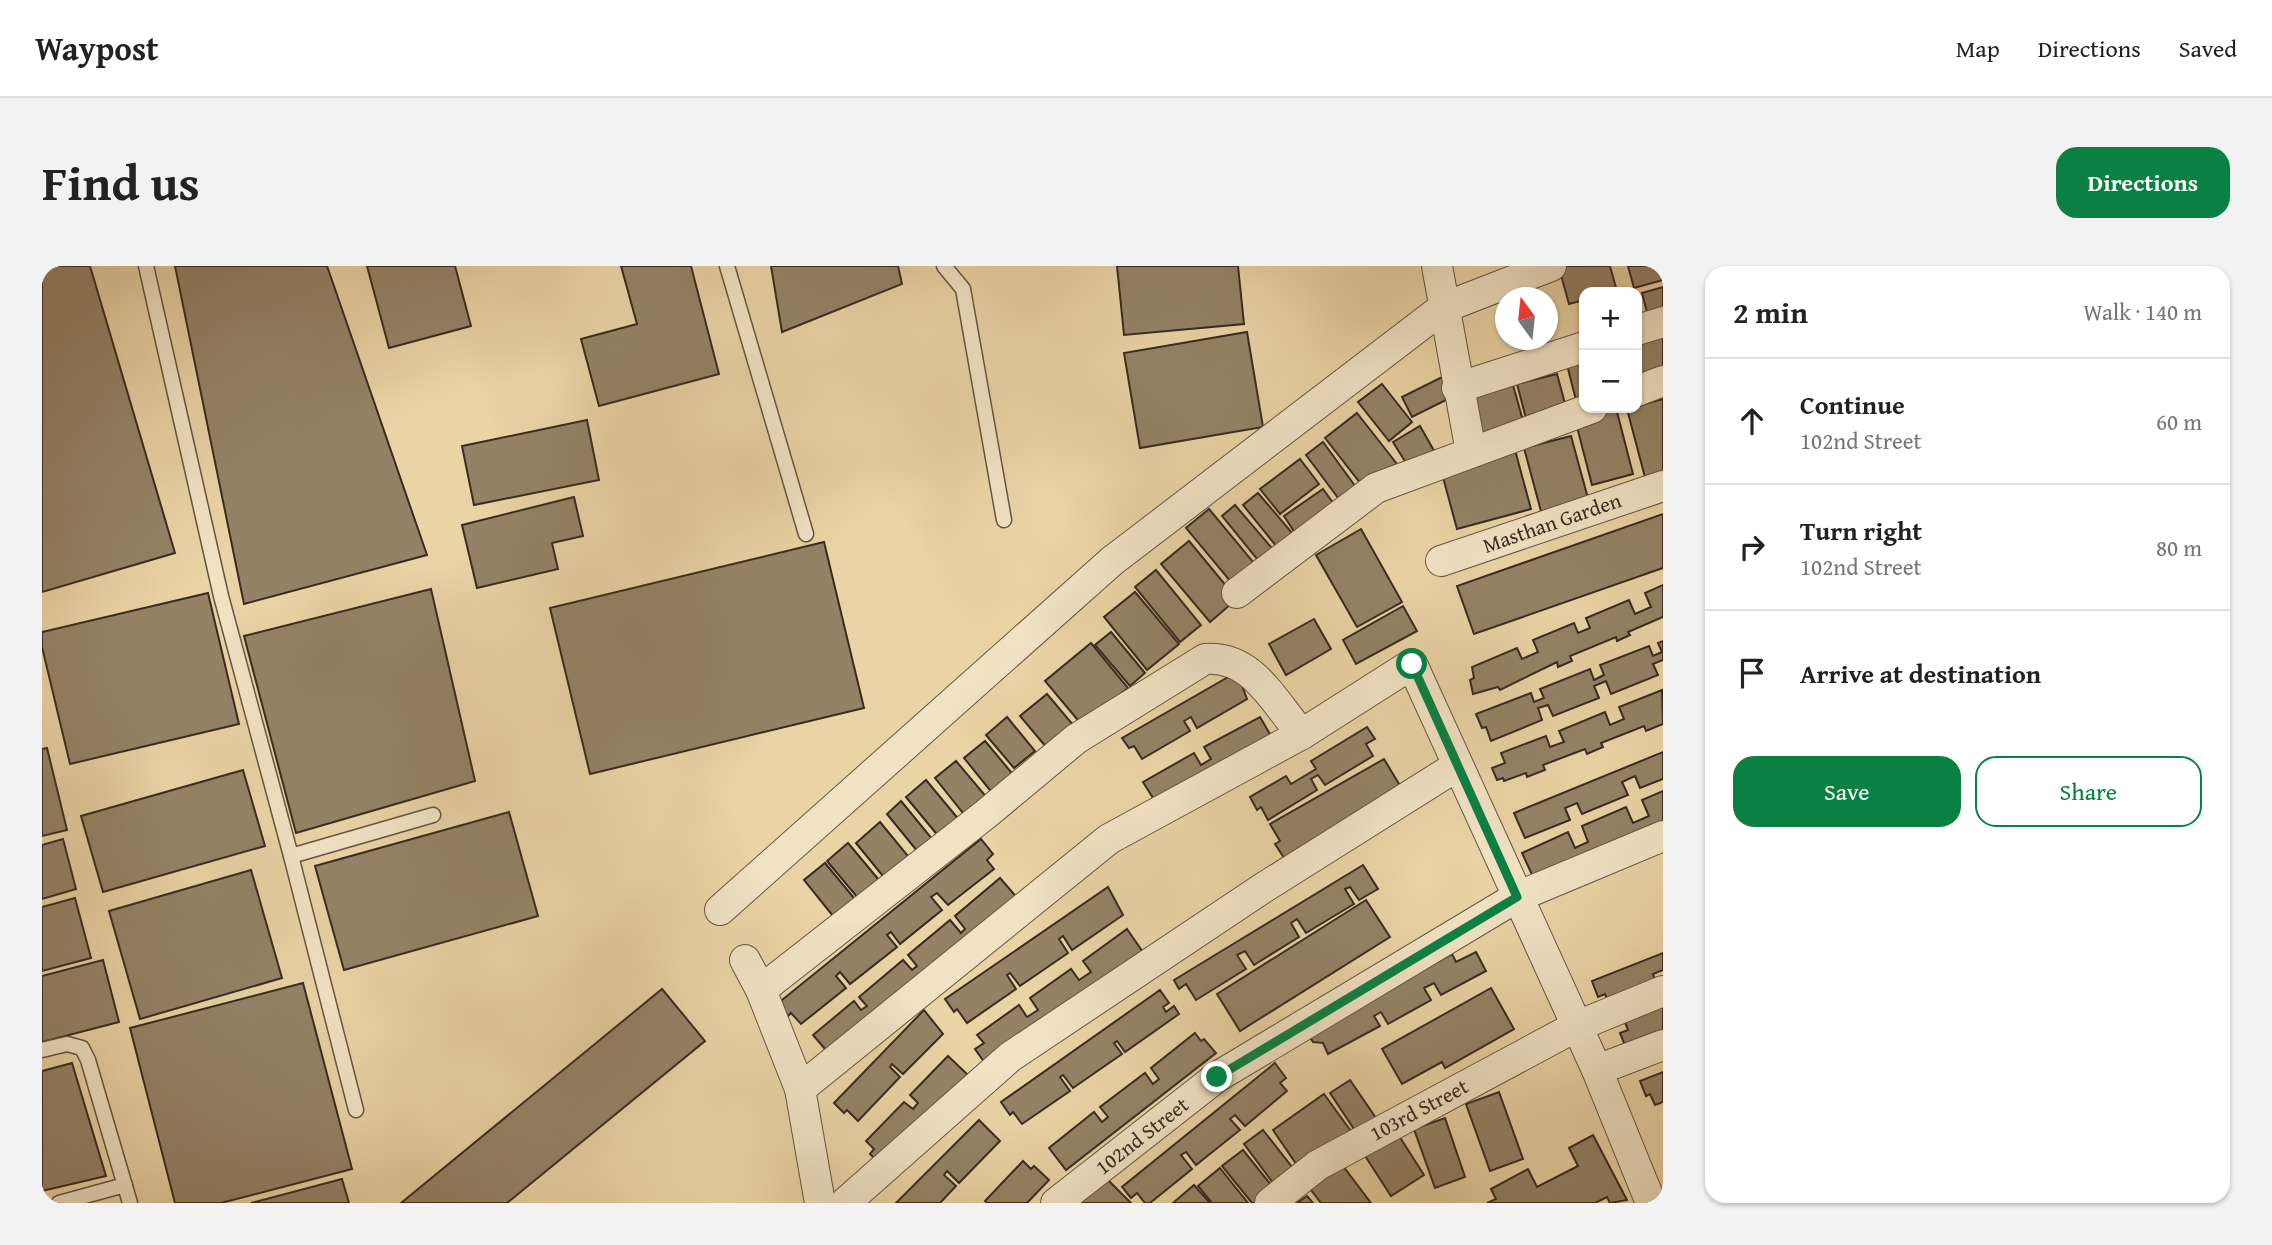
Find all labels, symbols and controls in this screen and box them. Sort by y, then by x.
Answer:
text: Waypost [35,24,159,72]
text: Map [1956,31,2000,66]
text: Directions [2038,31,2141,66]
text: Saved [2179,31,2237,66]
text: Find us [42,146,200,218]
button: Directions [2056,147,2230,218]
north arrow [1495,287,1558,350]
map controls [1579,287,1642,413]
button: + [1579,287,1642,350]
text: 2 min [1733,290,1808,334]
text: Walk · 140 m [2083,295,2202,328]
button: − [1579,350,1642,413]
text: Continue [1800,385,1905,424]
icon: ahead [1733,402,1771,440]
text: 60 m [2156,405,2202,438]
text: 102nd Street [1800,424,1922,457]
street label: Masthan Garden [1478,484,1625,561]
text: Turn right [1800,511,1922,550]
icon: right [1733,528,1771,566]
text: 80 m [2156,531,2202,564]
text: 102nd Street [1800,550,1922,583]
route start [1396,648,1427,679]
icon: arrive [1733,654,1771,692]
text: Arrive at destination [1800,654,2041,693]
button: Save [1733,756,1961,827]
button: Share [1975,756,2202,827]
route end [1201,1061,1232,1092]
street label: 103rd Street [1364,1070,1474,1149]
street label: 102nd Street [1088,1089,1195,1182]

